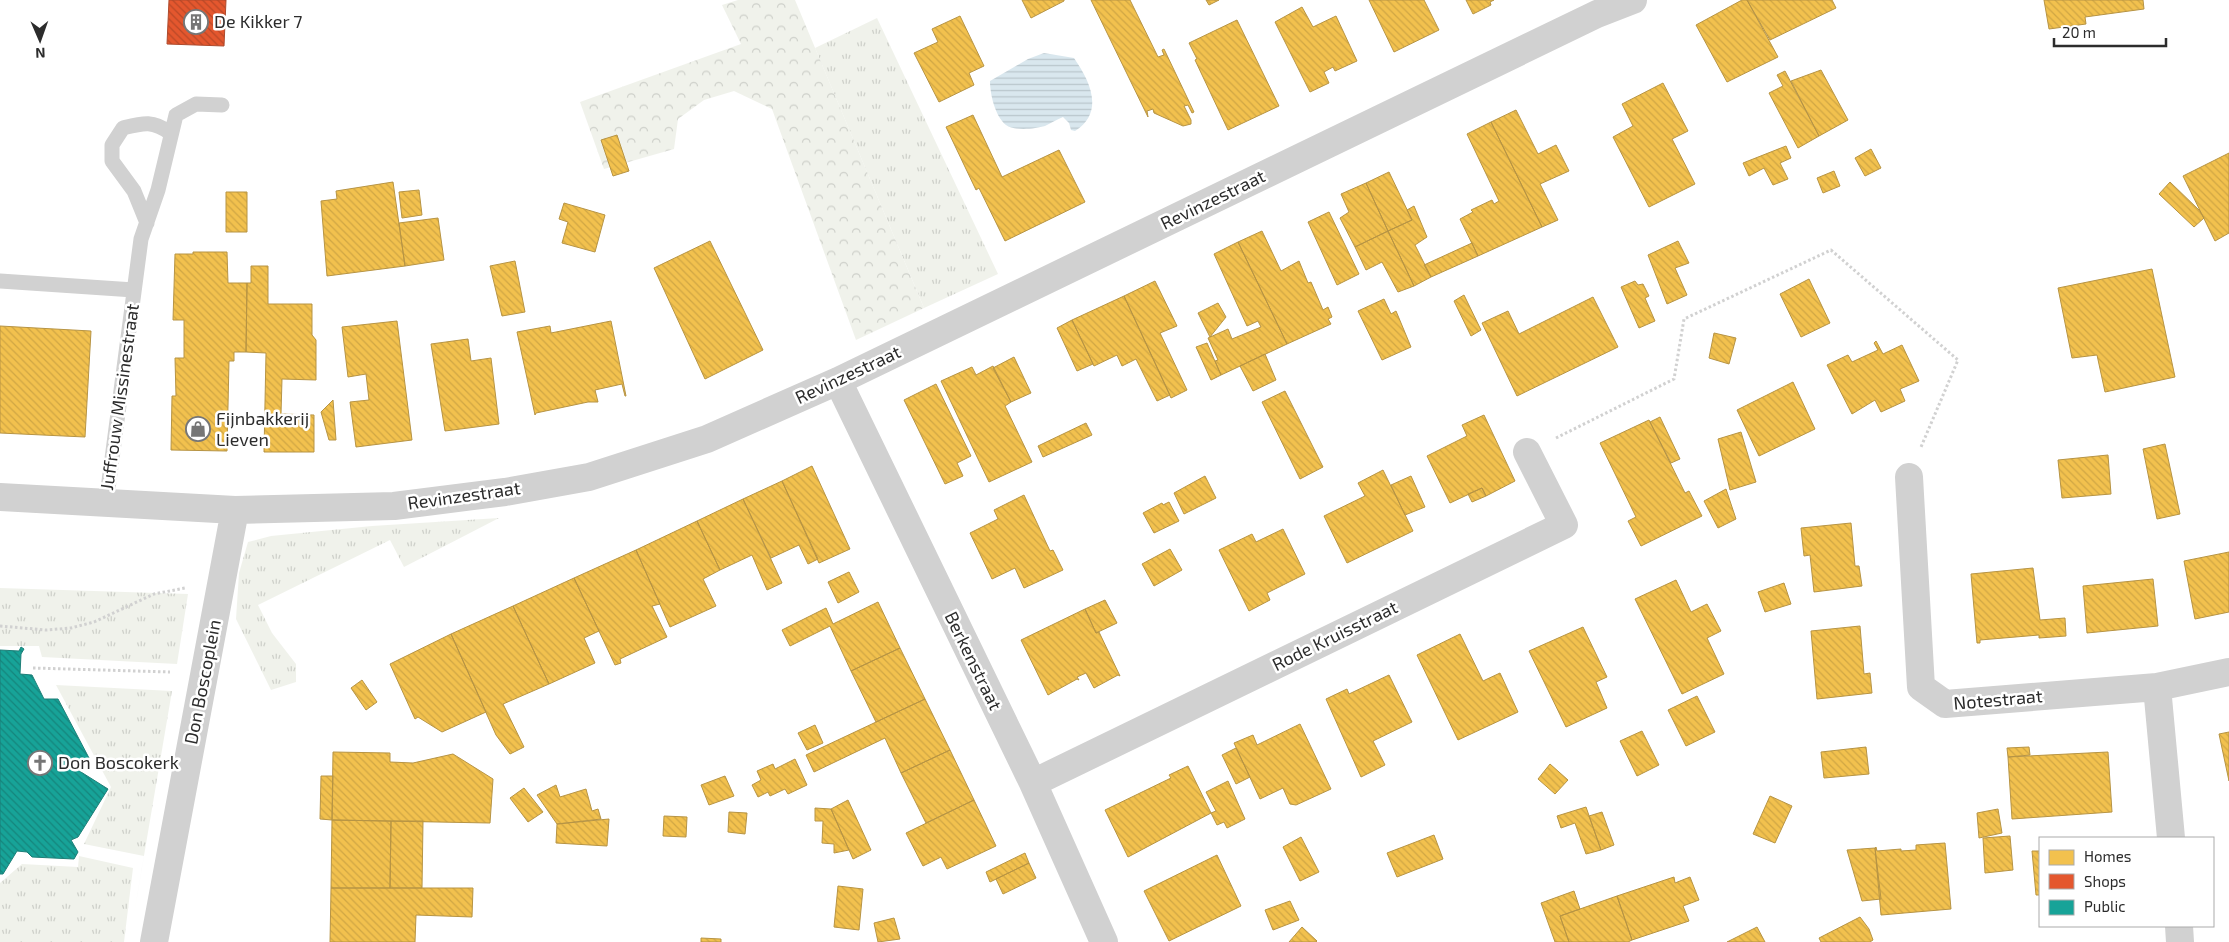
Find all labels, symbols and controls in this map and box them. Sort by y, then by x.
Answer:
building icon: De Kikker 7 [183,9,209,35]
place label: De Kikker 7 [214,10,303,32]
north arrow [15,15,65,65]
scale bar [2054,15,2166,47]
text: 20 m [2062,23,2096,41]
text: N [35,45,46,62]
street label: Revinzestraat [1157,164,1269,234]
street label: Juffrouw Missinestraat [95,302,143,492]
street label: Revinzestraat [791,340,904,408]
place label: Fijnbakkerij Lieven [216,407,309,450]
shop icon: Fijnbakkerij Lieven [185,416,211,442]
street label: Revinzestraat [406,476,522,514]
street label: Rode Kruisstraat [1268,595,1401,675]
street label: Berkenstraat [941,608,1007,714]
street label: Don Boscoplein [179,618,225,746]
street label: Notestraat [1952,684,2043,714]
church icon: Don Boscokerk [27,750,53,776]
place label: Don Boscokerk [58,751,179,773]
legend [2039,837,2214,927]
text: Homes [2084,847,2131,865]
text: Shops [2084,872,2126,890]
text: Public [2084,897,2125,915]

